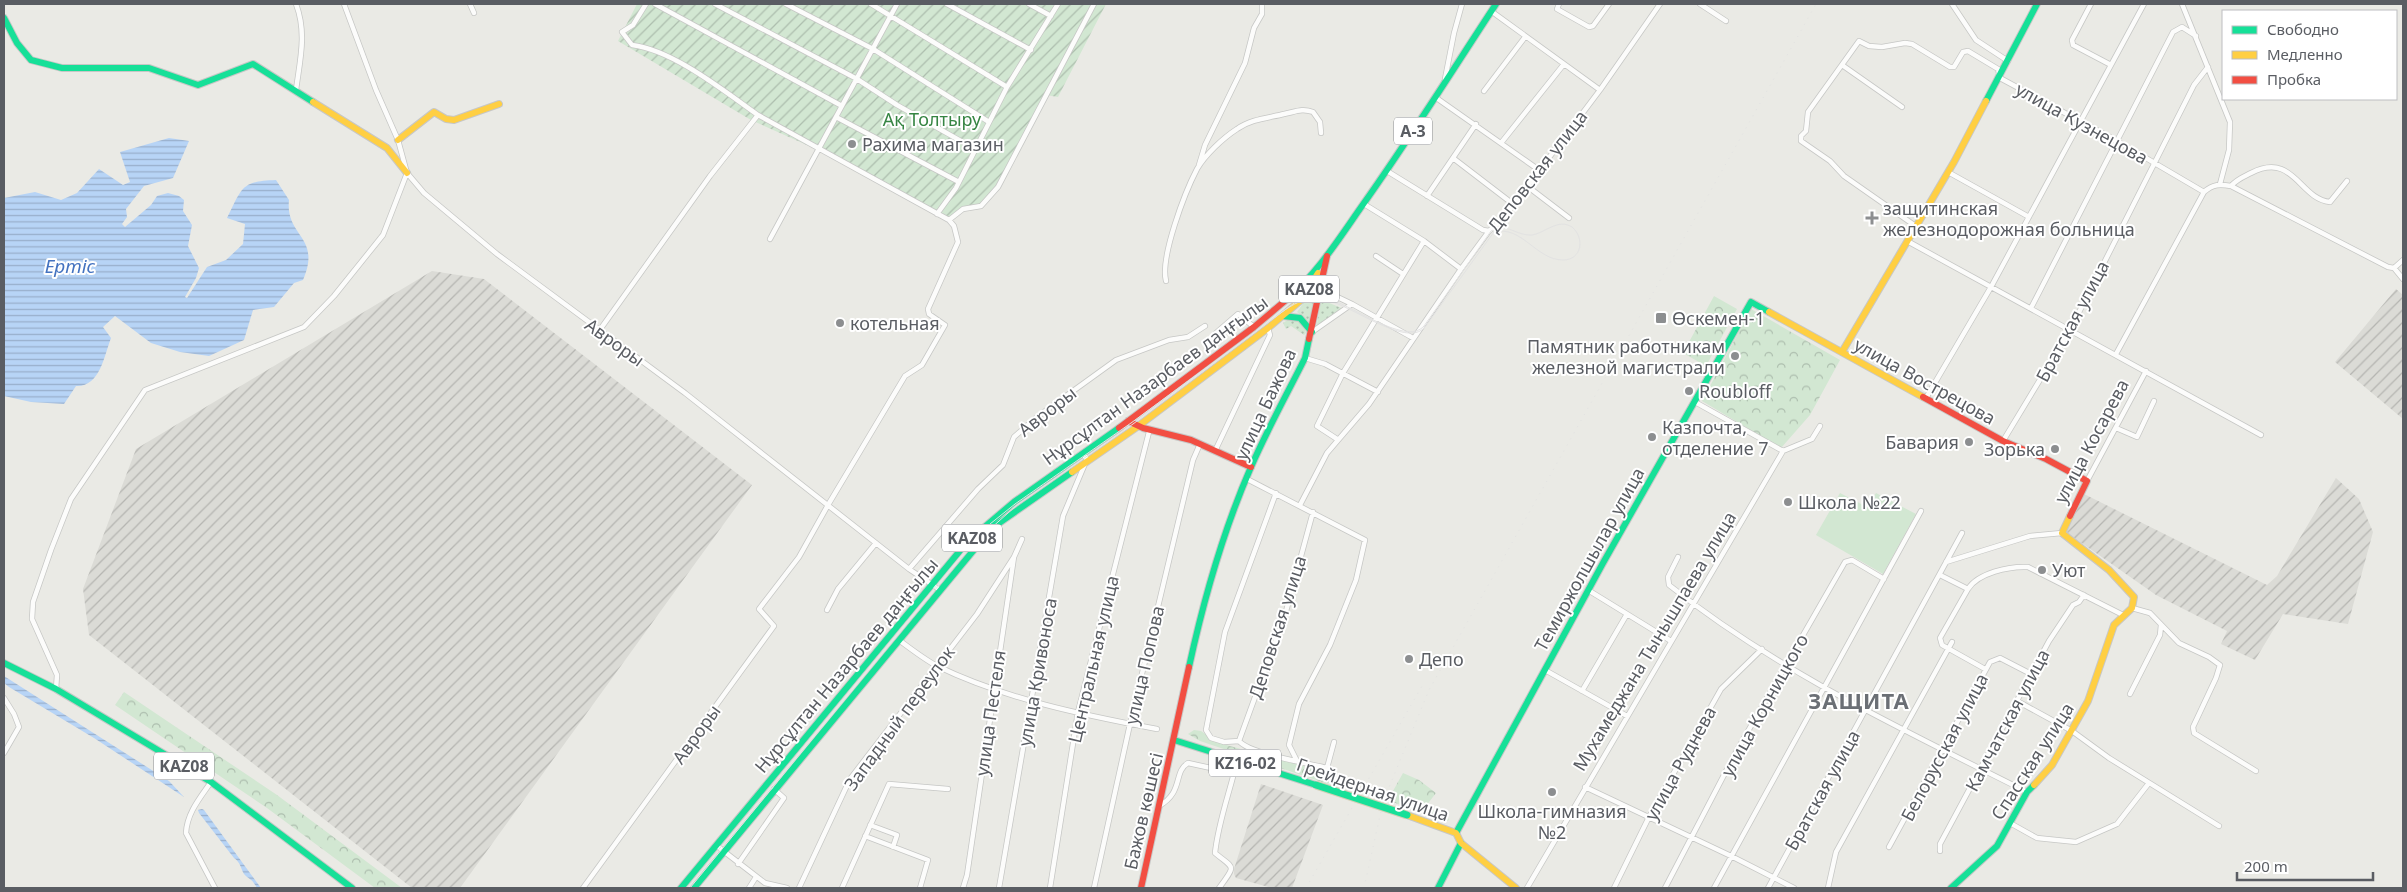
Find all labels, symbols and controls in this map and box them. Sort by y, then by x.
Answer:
legend [2222,10,2397,100]
text: Свободно [2267,19,2339,39]
text: Медленно [2267,44,2343,64]
text: Пробка [2267,69,2321,89]
street label: улица Кузнецова [2012,77,2152,169]
street label: Деповская улица [1482,105,1592,237]
park label: Ақ Толтыру [883,107,982,131]
road number: A-3 [1394,118,1432,144]
place label: Рахима магазин [862,132,1004,156]
marker: Рахима магазин [846,138,858,150]
place label: защитинская железнодорожная больница [1883,196,2135,241]
marker: защитинская железнодорожная больница [1865,211,1879,225]
water label: Ертіс [45,253,96,279]
street label: Братская улица [2030,256,2114,386]
road number: KAZ08 [1279,276,1339,302]
street label: Нұрсұлтан Назарбаев даңғылы [1037,290,1273,470]
place label: Өскемен-1 [1672,306,1765,330]
place label: котельная [850,311,940,335]
marker: Өскемен-1 [1654,311,1668,325]
street label: Авроры [580,312,650,372]
marker: котельная [834,317,846,329]
street label: улица Вострецова [1850,332,2000,430]
place label: Памятник работникам железной магистрали [1527,334,1725,379]
street label: улица Бажова [1229,344,1301,464]
marker: Памятник работникам железной магистрали [1729,350,1741,362]
street label: улица Косарева [2048,375,2134,507]
place label: Roubloff [1699,379,1773,403]
street label: Авроры [1013,381,1081,441]
marker: Roubloff [1683,385,1695,397]
place label: Казпочта, отделение 7 [1662,415,1769,460]
place label: Бавария [1885,430,1959,454]
marker: Казпочта, отделение 7 [1646,431,1658,443]
marker: Бавария [1963,436,1975,448]
place label: Зорька [1984,437,2045,461]
marker: Зорька [2049,443,2061,455]
street label: Темиржолшылар улица [1528,463,1650,655]
place label: Школа №22 [1798,490,1901,514]
marker: Школа №22 [1782,496,1794,508]
street label: Мухамеджана Тынышпаева улица [1567,507,1741,775]
road number: KAZ08 [942,524,1002,552]
street label: Деповская улица [1243,552,1311,702]
street label: Нұрсұлтан Назарбаев даңғылы [749,553,943,777]
place label: Уют [2052,558,2086,582]
marker: Уют [2036,564,2048,576]
street label: Центральная улица [1062,573,1124,745]
street label: улица Кривоноса [1012,596,1062,748]
street label: улица Попова [1119,603,1169,727]
street label: улица Корницкого [1715,629,1813,781]
street label: Западный переулок [838,641,960,795]
street label: Камчатская улица [1959,645,2055,795]
place label: Депо [1419,647,1464,671]
street label: улица Пестеля [969,649,1011,777]
marker: Депо [1403,653,1415,665]
street label: Белорусская улица [1895,669,1993,825]
district label: ЗАЩИТА [1808,685,1910,715]
street label: Спасская улица [1985,698,2079,824]
street label: Авроры [666,699,726,769]
street label: улица Руднева [1639,702,1721,824]
street label: Братская улица [1779,725,1865,855]
street label: Бажов көшесі [1118,750,1168,872]
road number: KZ16-02 [1209,750,1281,776]
road number: KAZ08 [154,752,214,779]
street label: Грейдерная улица [1294,752,1452,826]
marker: Школа-гимназия №2 [1546,786,1558,798]
place label: Школа-гимназия №2 [1477,799,1627,844]
scale bar [2237,850,2373,882]
text: 200 m [2244,856,2288,876]

